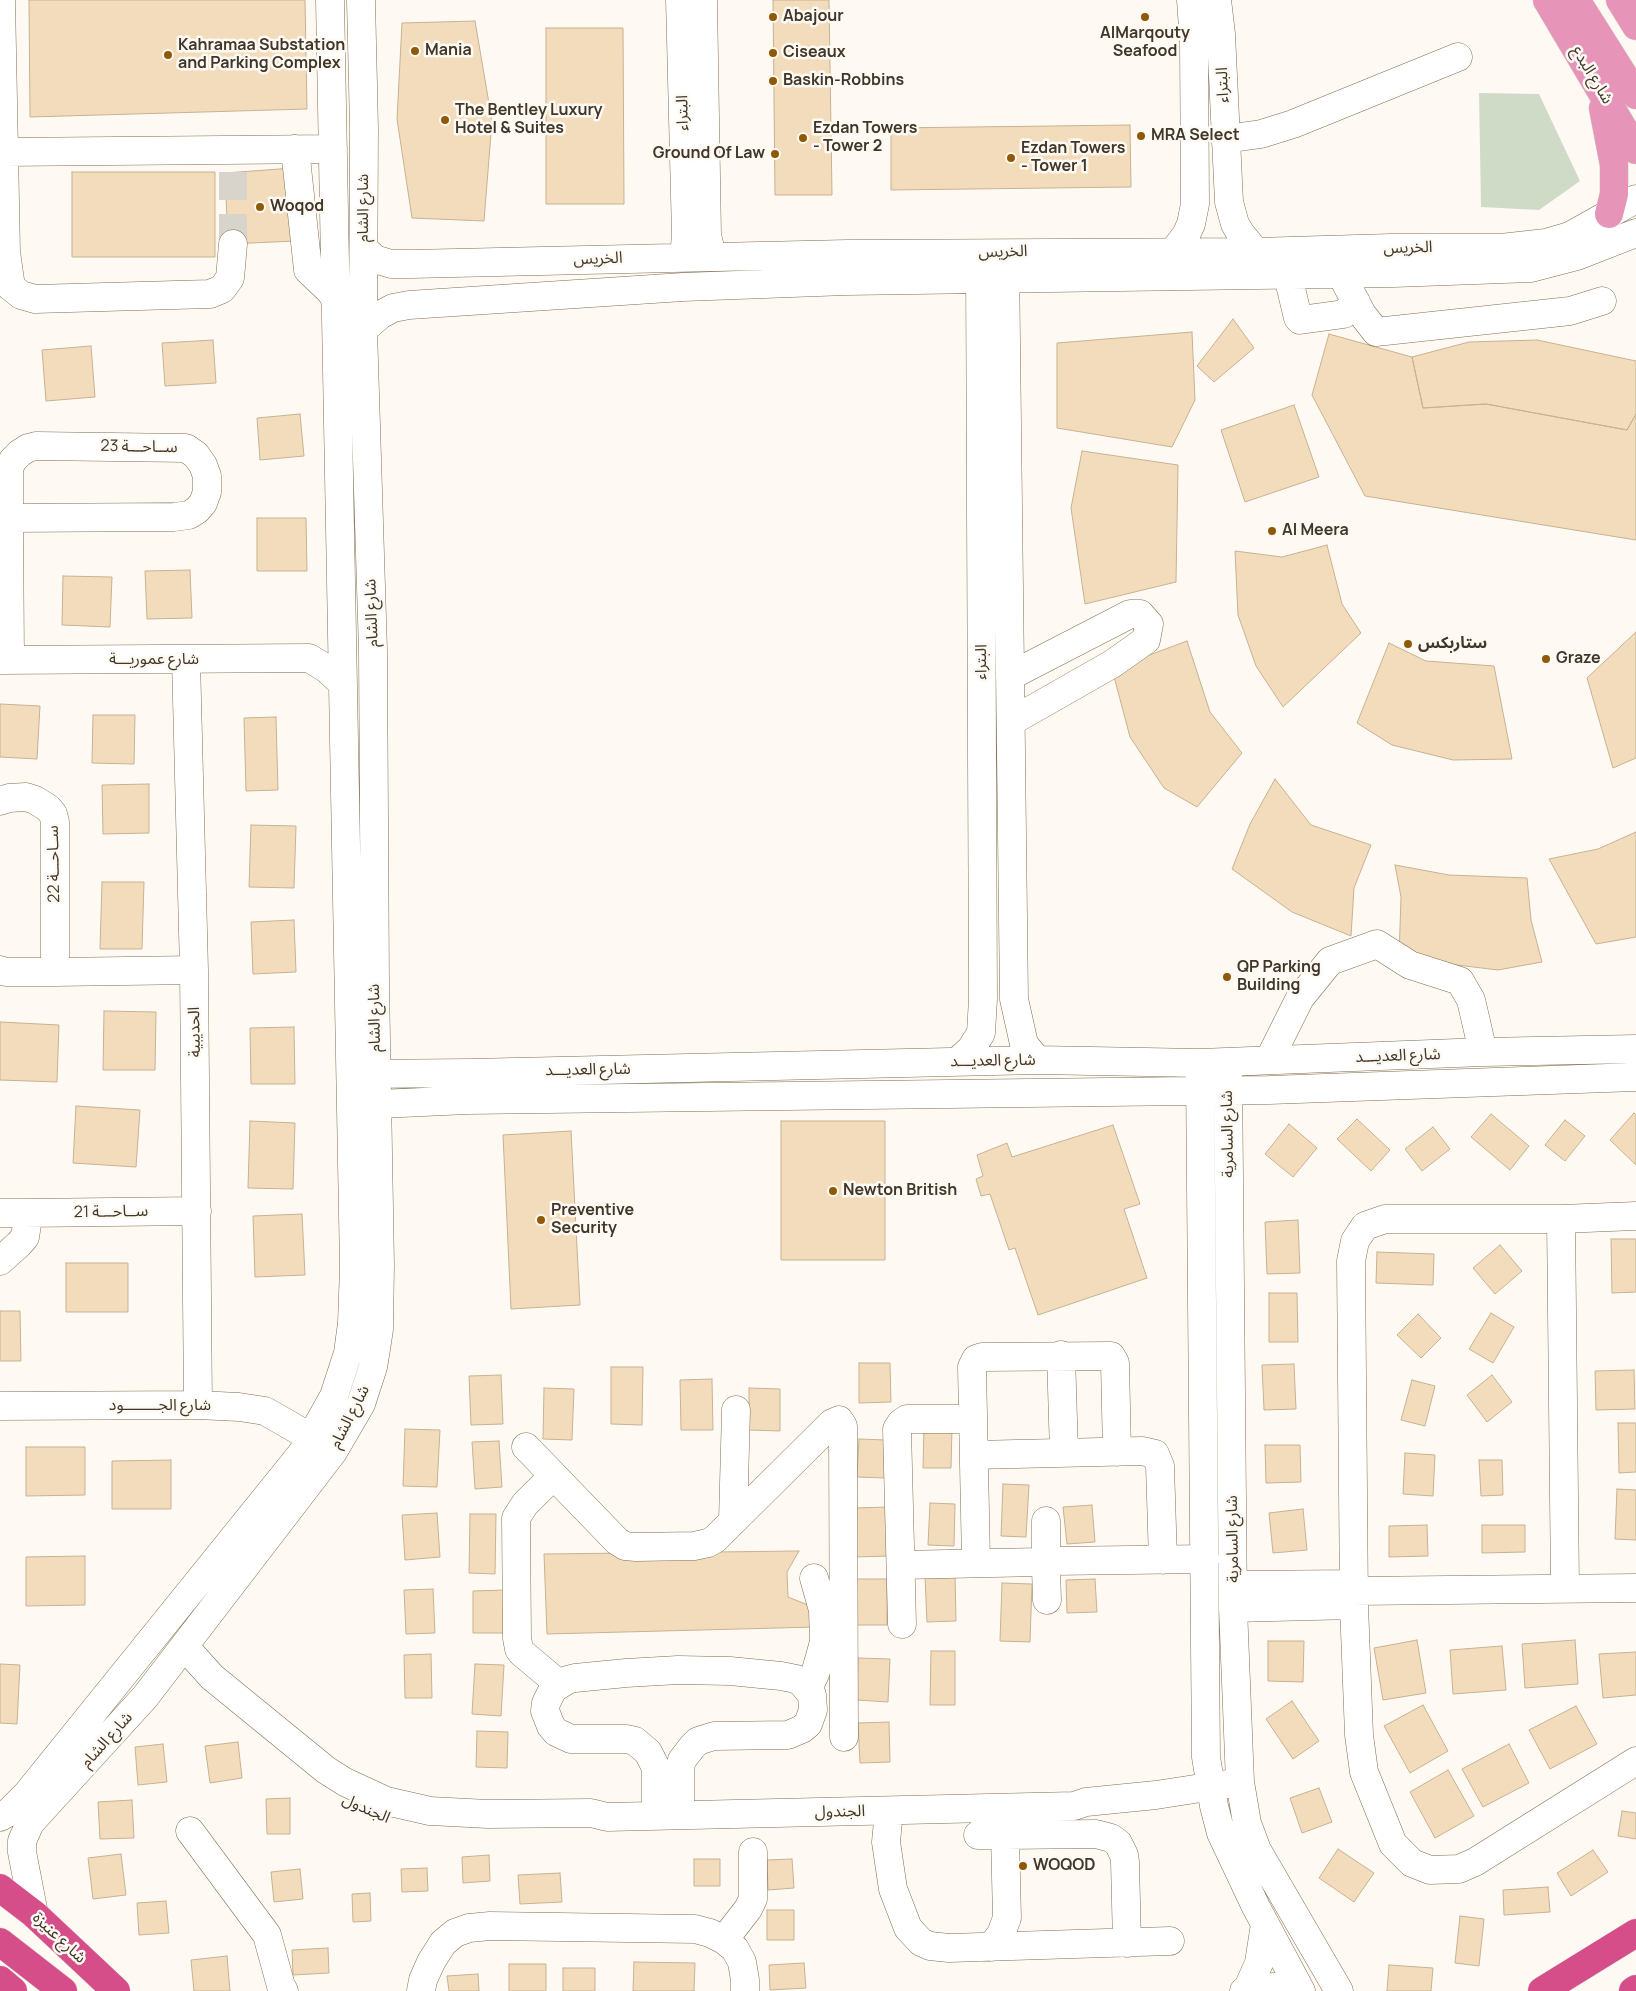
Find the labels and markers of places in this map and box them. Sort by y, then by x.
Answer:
place label: Abajour [783,7,844,27]
marker: Abajour [767,11,779,23]
marker: AlMarqouty Seafood [1139,11,1151,23]
place label: AlMarqouty Seafood [1100,24,1190,62]
place label: Kahramaa Substation and Parking Complex [178,36,345,74]
place label: Mania [425,41,472,61]
place label: Ciseaux [783,43,846,63]
marker: Mania [409,45,421,57]
marker: Ciseaux [767,47,779,59]
marker: Kahramaa Substation and Parking Complex [162,49,174,61]
place label: Baskin-Robbins [783,71,904,91]
marker: Baskin-Robbins [767,75,779,87]
place label: The Bentley Luxury Hotel & Suites [455,101,603,139]
marker: The Bentley Luxury Hotel & Suites [439,114,451,126]
place label: Ezdan Towers - Tower 2 [813,119,917,157]
place label: MRA Select [1151,126,1240,146]
marker: MRA Select [1135,130,1147,142]
marker: Ezdan Towers - Tower 2 [797,132,809,144]
place label: Ezdan Towers - Tower 1 [1021,139,1125,177]
place label: Ground Of Law [653,144,765,164]
marker: Ground Of Law [769,148,781,160]
marker: Ezdan Towers - Tower 1 [1005,152,1017,164]
place label: Woqod [270,197,324,217]
marker: Woqod [254,201,266,213]
place label: Al Meera [1282,521,1349,541]
marker: Al Meera [1266,525,1278,537]
place label: ستاربكس [1418,634,1487,654]
marker: ستاربكس [1402,638,1414,650]
place label: Graze [1556,649,1601,669]
marker: Graze [1540,653,1552,665]
place label: QP Parking Building [1237,958,1321,996]
marker: QP Parking Building [1221,971,1233,983]
place label: Newton British [843,1181,957,1201]
marker: Newton British [827,1185,839,1197]
place label: Preventive Security [551,1201,634,1239]
marker: Preventive Security [535,1214,547,1226]
place label: WOQOD [1033,1856,1095,1876]
marker: WOQOD [1017,1860,1029,1872]

